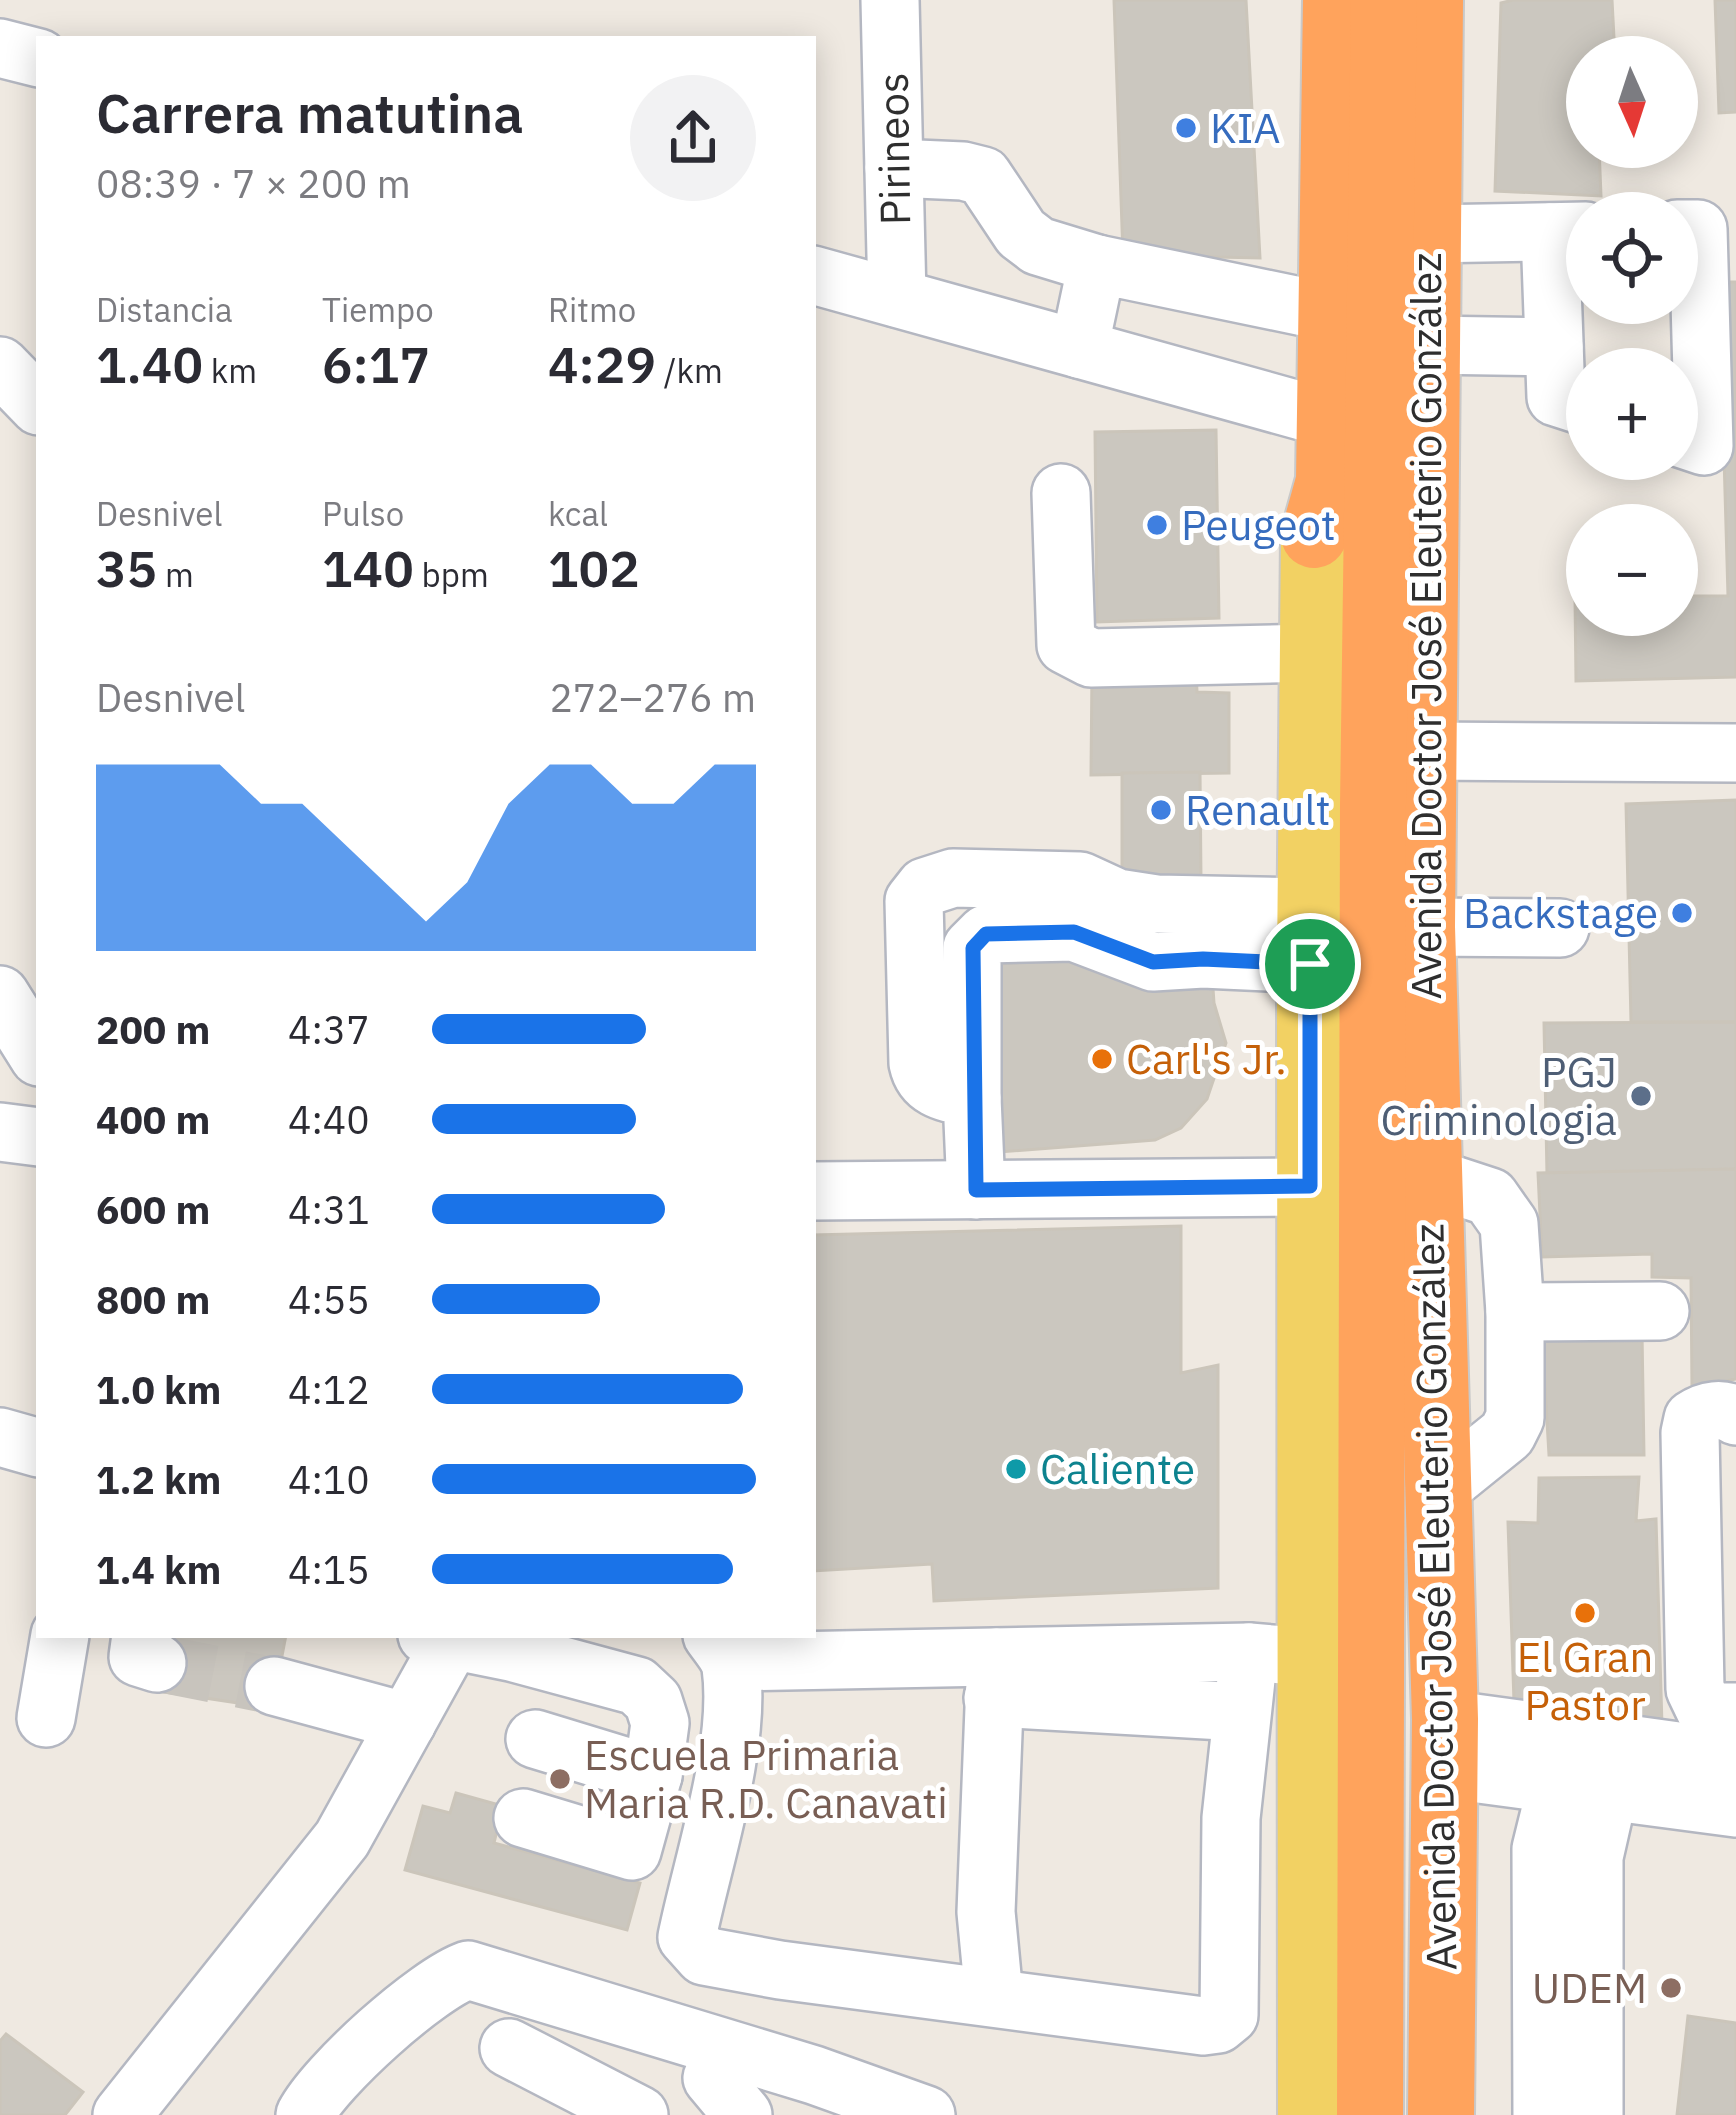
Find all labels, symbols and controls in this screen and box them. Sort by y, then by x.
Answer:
north arrow [1566,36,1698,168]
map controls [1566,36,1698,636]
street label: Pirineos [865,72,922,226]
button: share [630,75,756,201]
text: Carrera matutina [96,78,524,148]
place label: KIA [1210,100,1280,155]
marker: KIA [1173,115,1199,141]
text: 08:39 · 7 × 200 m [96,158,411,209]
button: locate [1566,192,1698,324]
street label: Avenida Doctor José Eleuterio González [1398,252,1453,1000]
text: Distancia [96,288,233,331]
text: Tiempo [322,288,434,331]
text: Ritmo [548,288,636,331]
text: 1.40 [96,331,203,397]
text: 6:17 [322,331,430,397]
text: 4:29 [548,331,656,397]
button: + [1566,348,1698,480]
text: km [203,349,257,392]
text: /km [656,349,723,392]
text: Desnivel [96,492,222,535]
text: Pulso [322,492,404,535]
text: kcal [548,492,608,535]
place label: Peugeot [1181,497,1336,552]
button: − [1566,504,1698,636]
marker: Peugeot [1144,512,1170,538]
text: 35 [96,535,157,601]
text: 140 [322,535,414,601]
text: 102 [548,535,640,601]
text: m [157,553,194,596]
text: bpm [414,553,489,596]
text: Desnivel [96,672,245,723]
text: 272–276 m [549,672,756,723]
place label: Renault [1185,782,1330,837]
marker: Renault [1148,797,1174,823]
place label: Backstage [1463,885,1658,940]
marker: Backstage [1669,900,1695,926]
pin [1259,913,1361,1015]
icon: arrive [1277,931,1343,997]
text: 200 m [96,1004,210,1055]
text: 4:37 [288,1004,370,1055]
place label: Carl's Jr. [1126,1031,1287,1086]
place label: PGJ Criminologia [1380,1044,1617,1147]
marker: Carl's Jr. [1089,1046,1115,1072]
marker: PGJ Criminologia [1628,1083,1654,1109]
text: 400 m [96,1094,210,1145]
text: 4:40 [288,1094,370,1145]
text: 600 m [96,1184,210,1235]
text: 4:31 [288,1184,370,1235]
street label: Avenida Doctor José Eleuterio González [1400,1223,1469,1971]
text: 800 m [96,1274,210,1325]
text: 4:55 [288,1274,370,1325]
text: 1.0 km [96,1364,221,1415]
text: 4:12 [288,1364,370,1415]
place label: Caliente [1040,1441,1195,1496]
text: 1.2 km [96,1454,221,1505]
text: 4:10 [288,1454,370,1505]
marker: Caliente [1003,1456,1029,1482]
text: 1.4 km [96,1544,221,1595]
text: 4:15 [288,1544,370,1595]
marker: El Gran Pastor [1572,1600,1598,1626]
place label: El Gran Pastor [1517,1629,1653,1732]
place label: Escuela Primaria Maria R.D. Canavati [584,1727,948,1830]
marker: Escuela Primaria Maria R.D. Canavati [547,1766,573,1792]
place label: UDEM [1532,1960,1647,2015]
marker: UDEM [1658,1975,1684,2001]

